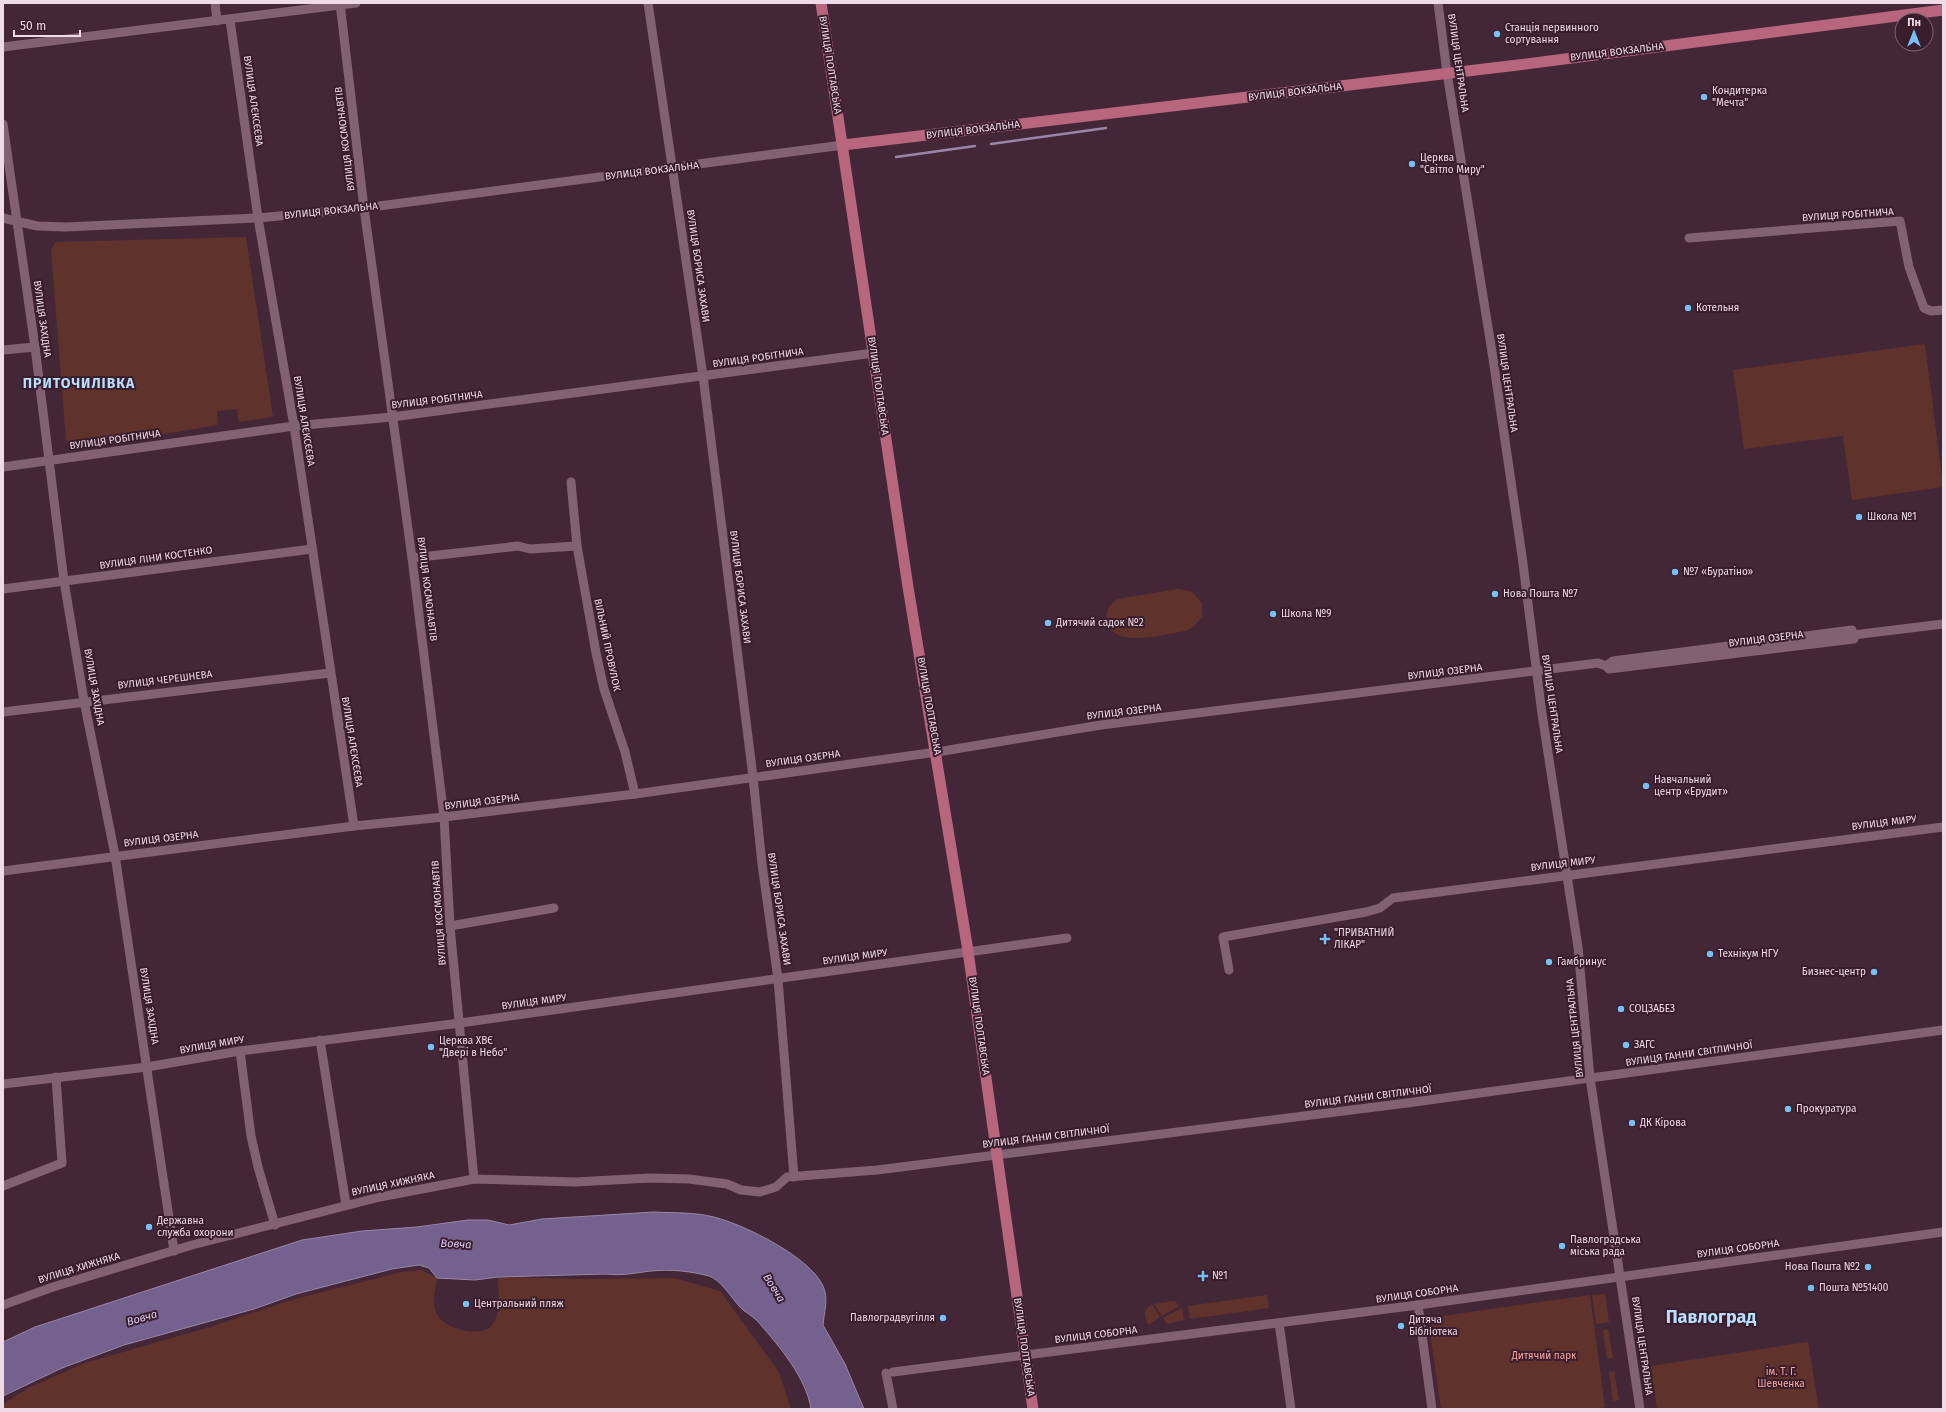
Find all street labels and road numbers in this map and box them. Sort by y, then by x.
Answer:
street label: ВУЛИЦЯ ЦЕНТРАЛЬНА [1445,13,1471,113]
street label: ВУЛИЦЯ ПОЛТАВСЬКА [816,15,844,115]
street label: ВУЛИЦЯ ВОКЗАЛЬНА [1569,40,1665,64]
street label: ВУЛИЦЯ АЛЄКСЄЄВА [241,55,265,147]
street label: ВУЛИЦЯ ВОКЗАЛЬНА [1247,80,1343,104]
street label: ВУЛИЦЯ КОСМОНАВТІВ [333,86,357,192]
street label: ВУЛИЦЯ ВОКЗАЛЬНА [925,118,1021,142]
street label: ВУЛИЦЯ ВОКЗАЛЬНА [604,159,700,183]
street label: ВУЛИЦЯ ВОКЗАЛЬНА [283,200,379,222]
street label: ВУЛИЦЯ РОБІТНИЧА [1802,206,1895,224]
street label: ВУЛИЦЯ БОРИСА ЗАХАВИ [684,209,712,323]
street label: ВУЛИЦЯ ЗАХІДНА [31,280,53,359]
street label: ВУЛИЦЯ ЦЕНТРАЛЬНА [1494,333,1520,433]
street label: ВУЛИЦЯ ПОЛТАВСЬКА [865,336,891,436]
street label: ВУЛИЦЯ РОБІТНИЧА [712,346,805,370]
street label: ВУЛИЦЯ АЛЄКСЄЄВА [291,375,317,467]
street label: ВУЛИЦЯ РОБІТНИЧА [391,388,484,412]
street label: ВУЛИЦЯ РОБІТНИЧА [69,428,162,452]
street label: ВУЛИЦЯ БОРИСА ЗАХАВИ [727,530,753,644]
street label: ВУЛИЦЯ КОСМОНАВТІВ [415,536,439,642]
street label: ВУЛИЦЯ ЛІНИ КОСТЕНКО [99,544,213,572]
street label: ВІЛЬНИЙ ПРОВУЛОК [591,597,624,692]
street label: ВУЛИЦЯ ОЗЕРНА [1728,628,1804,650]
street label: ВУЛИЦЯ ЗАХІДНА [81,648,107,727]
street label: ВУЛИЦЯ ЦЕНТРАЛЬНА [1539,654,1565,754]
street label: ВУЛИЦЯ ПОЛТАВСЬКА [914,656,944,756]
street label: ВУЛИЦЯ ОЗЕРНА [1407,661,1483,683]
street label: ВУЛИЦЯ ЧЕРЕШНЕВА [117,668,213,692]
street label: ВУЛИЦЯ АЛЄКСЄЄВА [339,696,365,788]
street label: ВУЛИЦЯ ОЗЕРНА [1086,701,1162,723]
street label: ВУЛИЦЯ ОЗЕРНА [765,748,841,770]
street label: ВУЛИЦЯ ОЗЕРНА [444,791,520,813]
street label: ВУЛИЦЯ МИРУ [1851,813,1918,833]
street label: ВУЛИЦЯ ОЗЕРНА [123,828,199,850]
street label: ВУЛИЦЯ БОРИСА ЗАХАВИ [765,852,793,966]
street label: ВУЛИЦЯ МИРУ [1530,854,1597,874]
street label: ВУЛИЦЯ КОСМОНАВТІВ [429,860,449,966]
street label: ВУЛИЦЯ МИРУ [822,946,889,967]
street label: ВУЛИЦЯ ЗАХІДНА [137,967,161,1046]
street label: ВУЛИЦЯ ПОЛТАВСЬКА [966,976,992,1076]
street label: ВУЛИЦЯ ЦЕНТРАЛЬНА [1564,978,1586,1078]
street label: ВУЛИЦЯ МИРУ [501,991,568,1012]
street label: ВУЛИЦЯ МИРУ [179,1033,246,1057]
street label: ВУЛИЦЯ ГАННИ СВІТЛИЧНОЇ [1624,1037,1754,1069]
street label: ВУЛИЦЯ ГАННИ СВІТЛИЧНОЇ [1303,1081,1433,1111]
street label: ВУЛИЦЯ ГАННИ СВІТЛИЧНОЇ [981,1121,1111,1151]
street label: ВУЛИЦЯ ХИЖНЯКА [350,1169,436,1199]
street label: ВУЛИЦЯ СОБОРНА [1696,1237,1780,1261]
street label: ВУЛИЦЯ ХИЖНЯКА [37,1250,122,1286]
street label: ВУЛИЦЯ СОБОРНА [1375,1282,1459,1306]
street label: ВУЛИЦЯ ЦЕНТРАЛЬНА [1629,1296,1655,1396]
street label: ВУЛИЦЯ ПОЛТАВСЬКА [1011,1297,1037,1397]
street label: ВУЛИЦЯ СОБОРНА [1054,1324,1138,1346]

